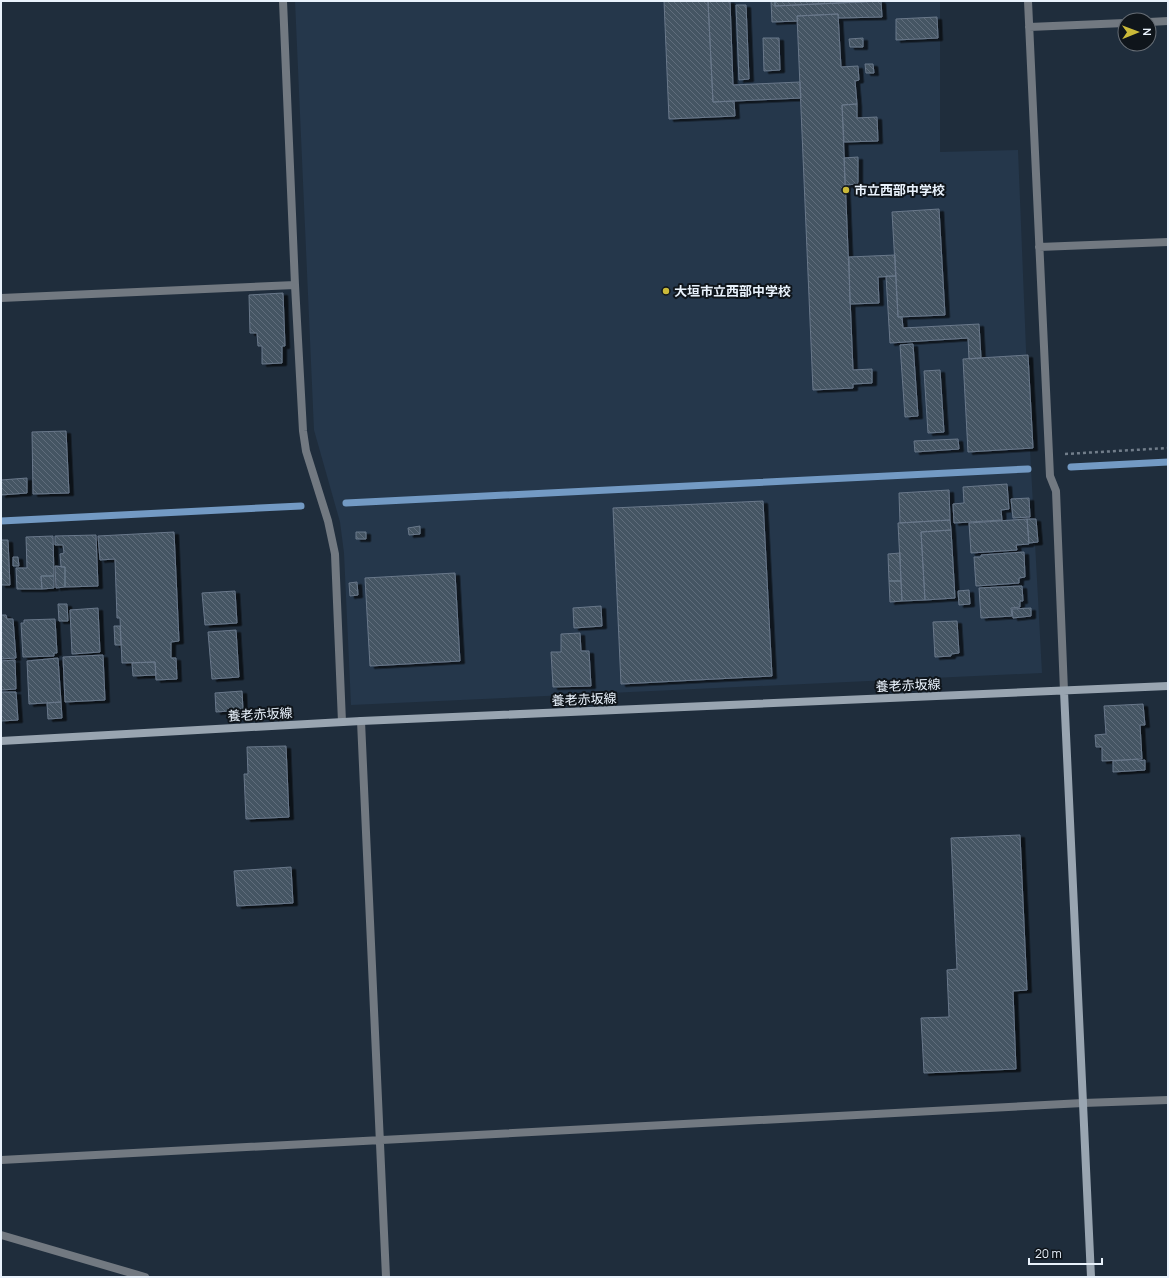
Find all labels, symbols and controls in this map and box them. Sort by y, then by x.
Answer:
north arrow [1117,12,1157,52]
text: N [1140,28,1155,36]
place label: 市立西部中学校 [854,181,945,199]
marker: 市立西部中学校 [841,185,851,195]
place label: 大垣市立西部中学校 [674,282,791,300]
marker: 大垣市立西部中学校 [661,286,671,296]
street label: 養老赤坂線 [875,675,941,695]
street label: 養老赤坂線 [551,689,617,709]
street label: 養老赤坂線 [227,703,293,725]
scale bar [1029,1240,1102,1266]
text: 20 m [1035,1245,1062,1262]

